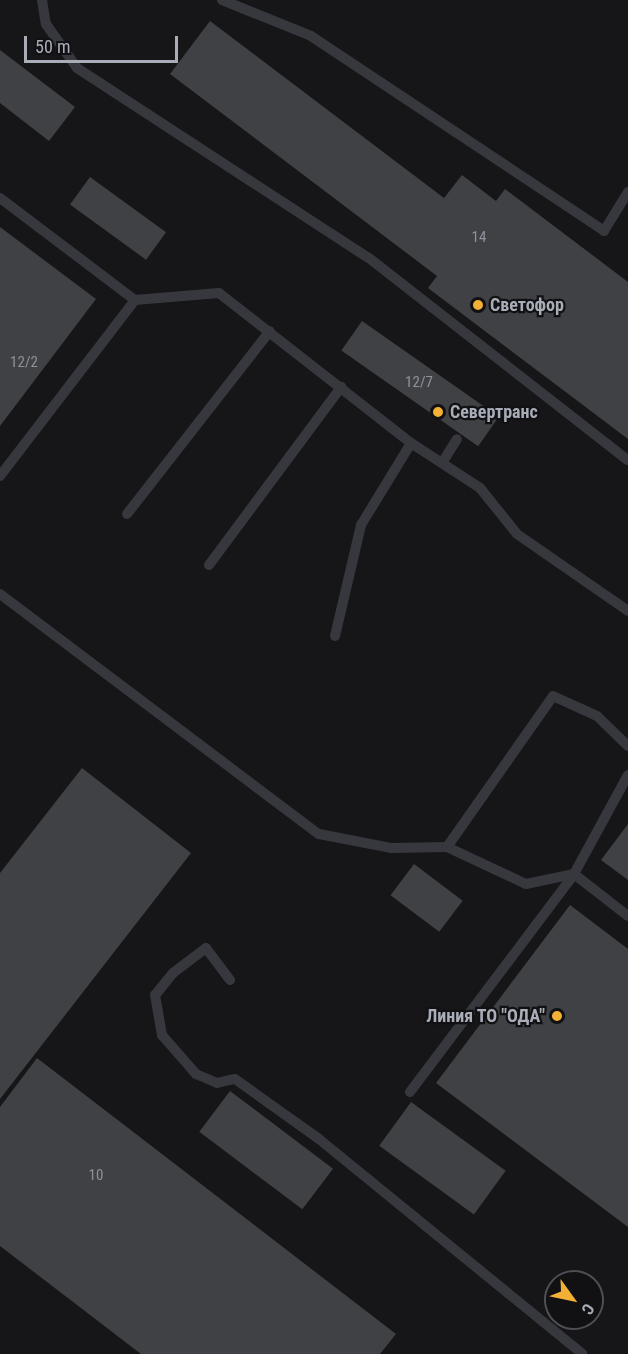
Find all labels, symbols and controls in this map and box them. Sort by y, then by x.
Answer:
scale bar [27,24,182,62]
text: 50 m [35,36,70,57]
house number: 14 [472,229,486,247]
place label: Светофор [490,294,564,316]
marker: Светофор [471,298,485,312]
house number: 12/2 [10,354,38,372]
house number: 12/7 [405,374,433,392]
place label: Севертранс [450,401,538,423]
marker: Севертранс [431,405,445,419]
place label: Линия ТО "ОДА" [426,1005,545,1027]
marker: Линия ТО "ОДА" [550,1009,564,1023]
house number: 10 [89,1167,103,1185]
north arrow [544,1270,604,1330]
text: С [577,1300,598,1318]

